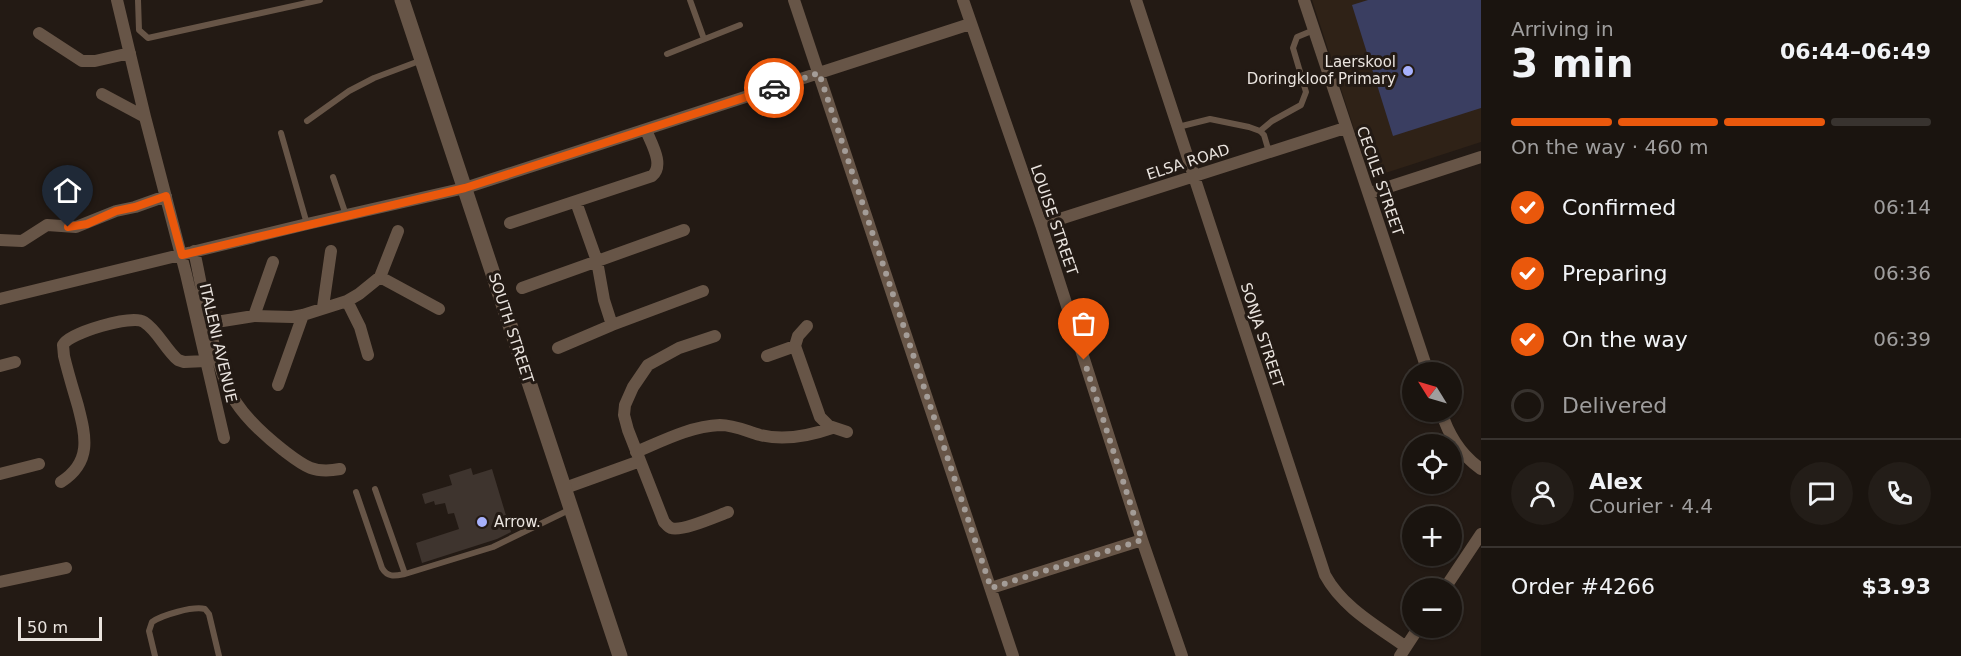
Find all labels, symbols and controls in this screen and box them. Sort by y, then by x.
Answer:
text: Arriving in [1511,17,1614,41]
text: 06:44–06:49 [1780,39,1931,64]
text: 3 min [1511,41,1633,86]
place label: Laerskool Doringkloof Primary [1247,53,1396,88]
courier [744,58,804,118]
marker: Laerskool Doringkloof Primary [1401,64,1415,78]
icon: car [758,72,791,105]
street label: CECILE STREET [1353,124,1407,239]
text: On the way · 460 m [1511,135,1709,159]
street label: ELSA ROAD [1144,140,1232,184]
street label: LOUISE STREET [1027,162,1082,279]
pin [42,165,93,227]
icon: home [51,174,84,207]
icon: check [1511,191,1544,224]
text: Confirmed [1562,195,1676,220]
text: 06:14 [1873,195,1931,219]
icon: check [1511,257,1544,290]
text: Preparing [1562,261,1668,286]
text: 06:36 [1873,261,1931,285]
street label: SOUTH STREET [485,271,538,386]
street label: SONJA STREET [1237,280,1288,390]
street label: ITALENI AVENUE [196,282,240,404]
pin [1058,298,1109,360]
icon: bag [1067,307,1100,340]
icon: check [1511,323,1544,356]
text: On the way [1562,327,1688,352]
text: 06:39 [1873,327,1931,351]
north arrow [1402,362,1462,422]
map controls [1402,362,1462,638]
text: Delivered [1562,393,1667,418]
button: locate [1402,434,1462,494]
button: person [1511,462,1574,525]
button: chat [1790,462,1853,525]
button: phone [1868,462,1931,525]
text: Alex [1589,469,1643,494]
text: Courier · 4.4 [1589,494,1713,518]
button: + [1402,506,1462,566]
place label: Arrow. [494,513,541,531]
marker: Arrow. [475,515,489,529]
text: Order #4266 [1511,574,1655,599]
text: $3.93 [1861,574,1931,599]
button: − [1402,578,1462,638]
scale bar [18,614,102,642]
text: 50 m [27,618,68,637]

